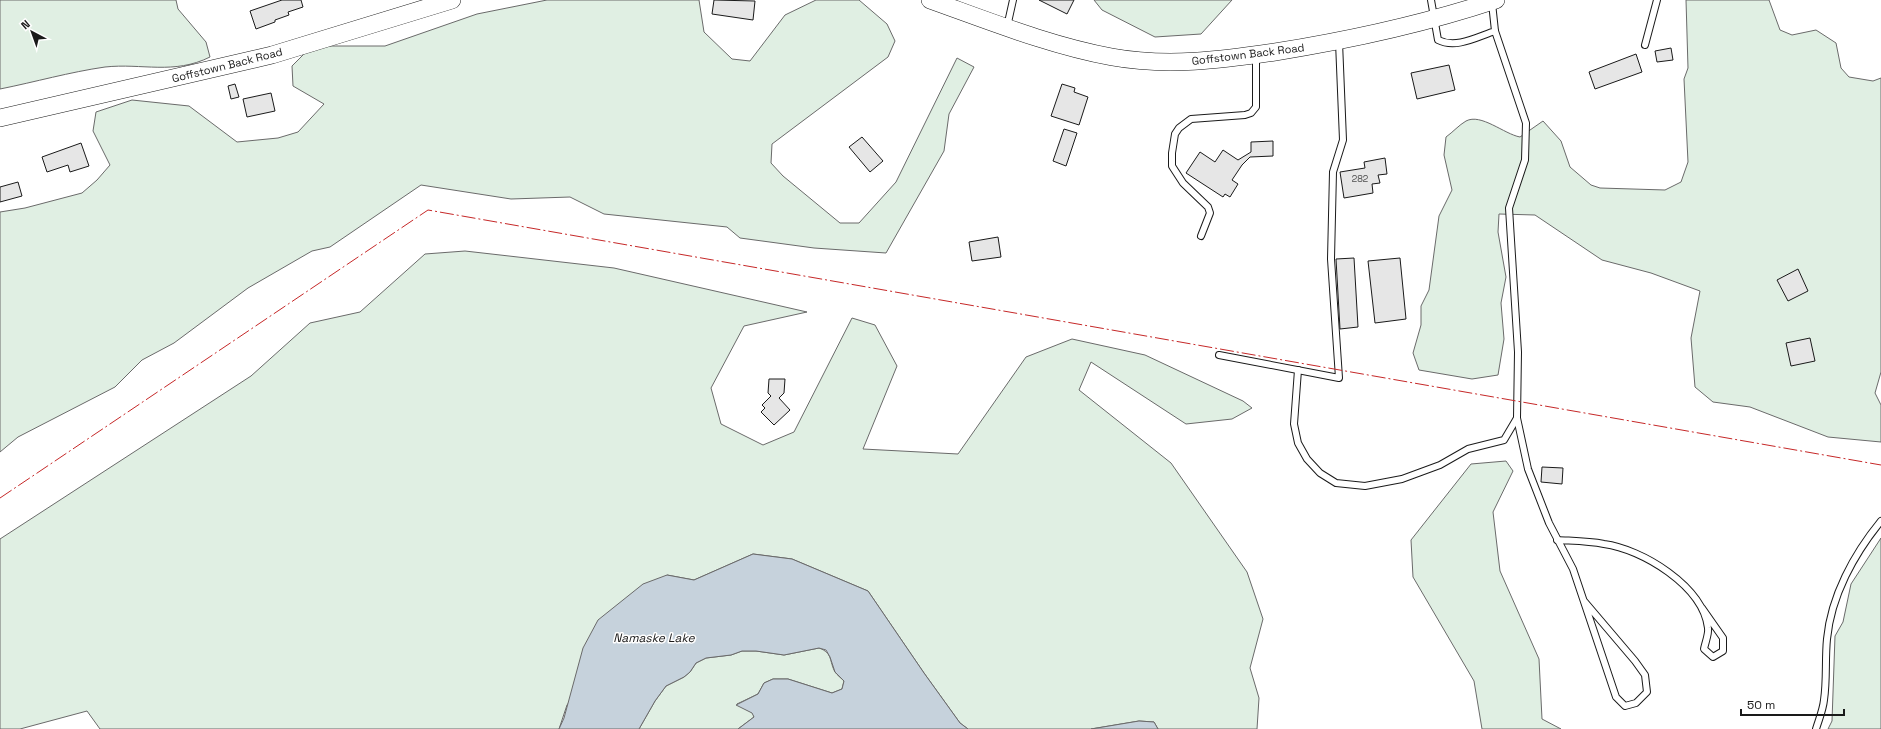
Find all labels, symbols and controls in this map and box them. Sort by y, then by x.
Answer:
north arrow [12,12,52,52]
text: N [18,17,33,32]
street label: Goffstown Back Road [1191,40,1305,68]
street label: Goffstown Back Road [170,44,284,86]
house number: 282 [1352,173,1368,185]
water label: Namaske Lake [613,630,696,646]
scale bar [1741,691,1844,717]
text: 50 m [1747,697,1775,713]

